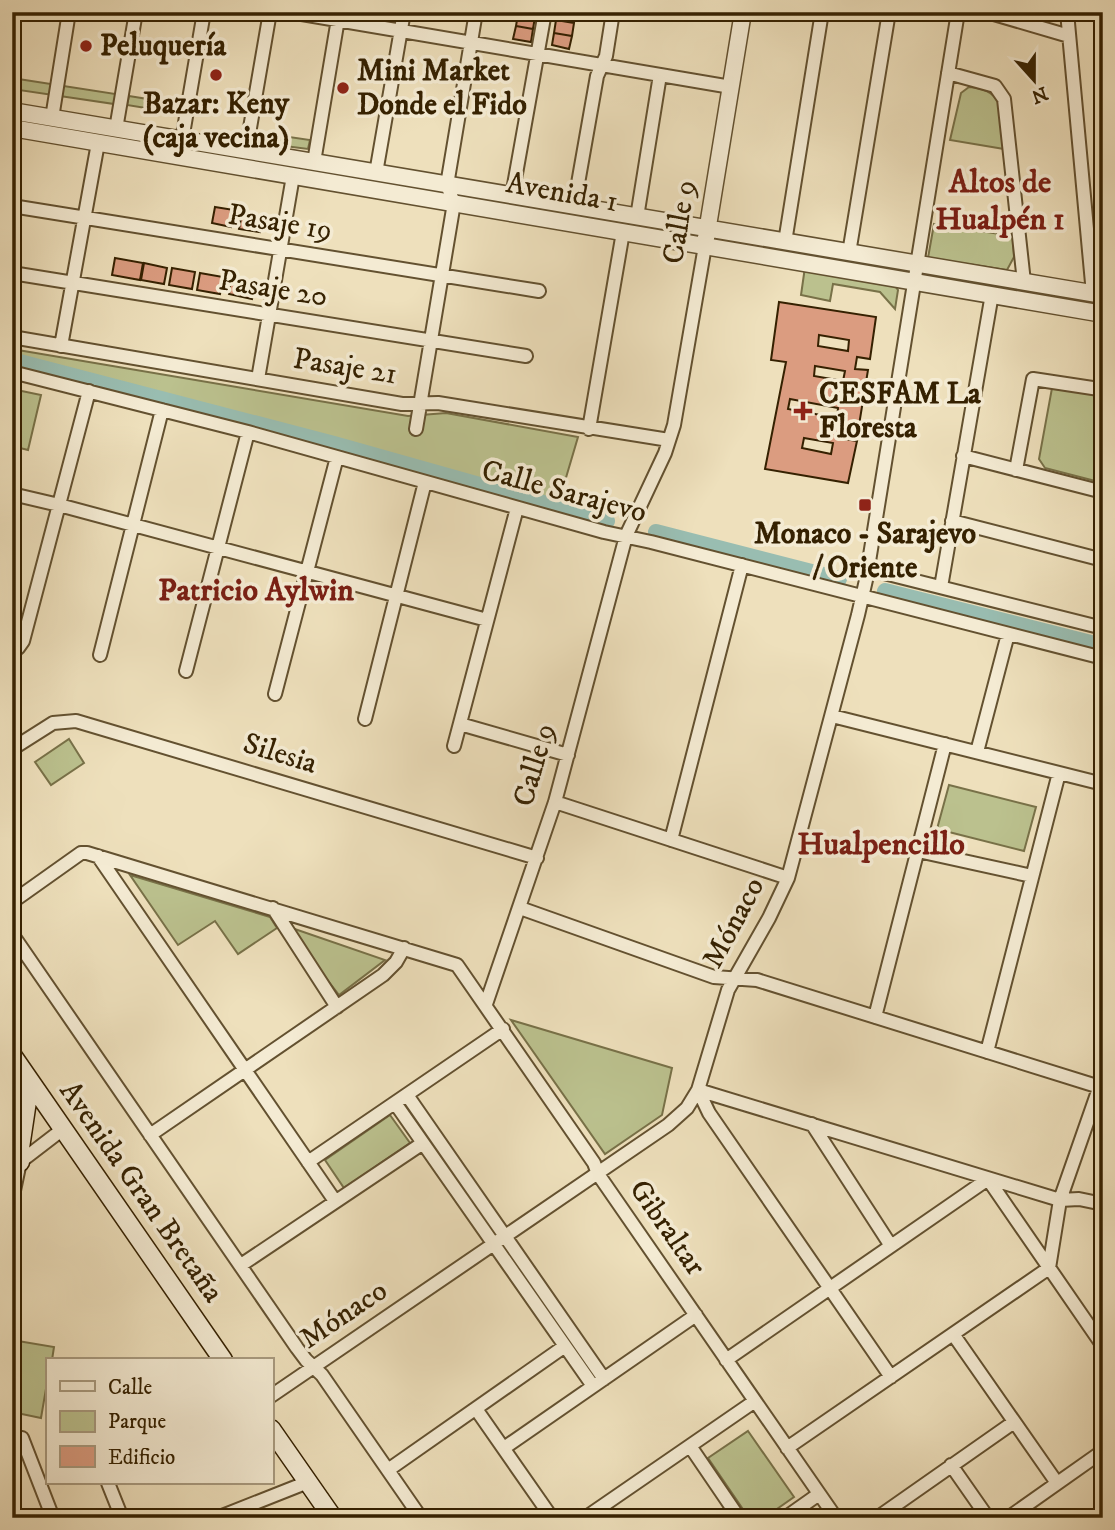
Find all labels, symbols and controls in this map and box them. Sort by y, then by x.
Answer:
place label: Peluquería [100,28,227,65]
marker: Peluquería [78,38,94,54]
north arrow [1000,46,1070,116]
place label: Mini Market Donde el Fido [357,53,527,124]
marker: Bazar: Keny (caja vecina) [208,67,224,83]
marker: Mini Market Donde el Fido [335,80,351,96]
text: N [1028,81,1051,108]
place label: Bazar: Keny (caja vecina) [143,86,290,157]
district label: Altos de Hualpén 1 [935,163,1065,240]
street label: Avenida 1 [503,165,621,221]
street label: Calle 9 [655,177,705,267]
street label: Pasaje 19 [225,197,335,249]
street label: Pasaje 20 [216,262,330,316]
street label: Pasaje 21 [290,341,400,393]
place label: CESFAM La Floresta [819,376,982,447]
marker: CESFAM La Floresta [793,401,813,421]
street label: Calle Sarajevo [478,452,650,532]
marker: Monaco - Sarajevo / Oriente [857,497,873,513]
place label: Monaco - Sarajevo / Oriente [754,516,976,587]
district label: Patricio Aylwin [158,571,354,611]
street label: Calle 9 [506,719,564,811]
street label: Silesia [239,725,322,783]
district label: Hualpencillo [797,825,965,865]
street label: Mónaco [695,871,773,975]
street label: Avenida Gran Bretaña [51,1074,231,1310]
street label: Gibraltar [621,1173,713,1283]
street label: Mónaco [293,1272,395,1358]
legend [46,1358,273,1484]
text: Calle [108,1375,152,1401]
text: Parque [108,1409,166,1435]
text: Edificio [108,1445,175,1471]

